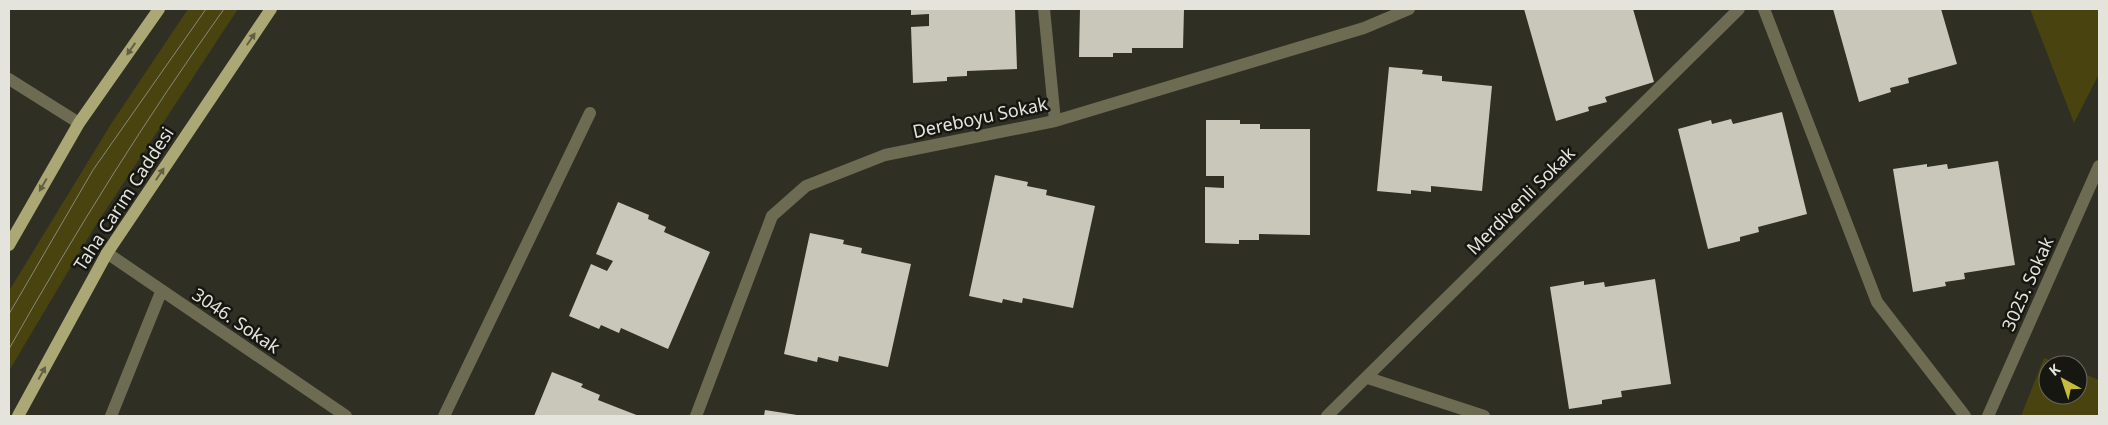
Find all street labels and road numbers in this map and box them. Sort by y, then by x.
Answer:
street label: Dereboyu Sokak [910,91,1050,143]
street label: Taha Carım Caddesi [68,122,179,275]
street label: Merdivenli Sokak [1461,141,1580,260]
street label: 3025. Sokak [1996,232,2059,335]
street label: 3046. Sokak [188,282,285,359]

